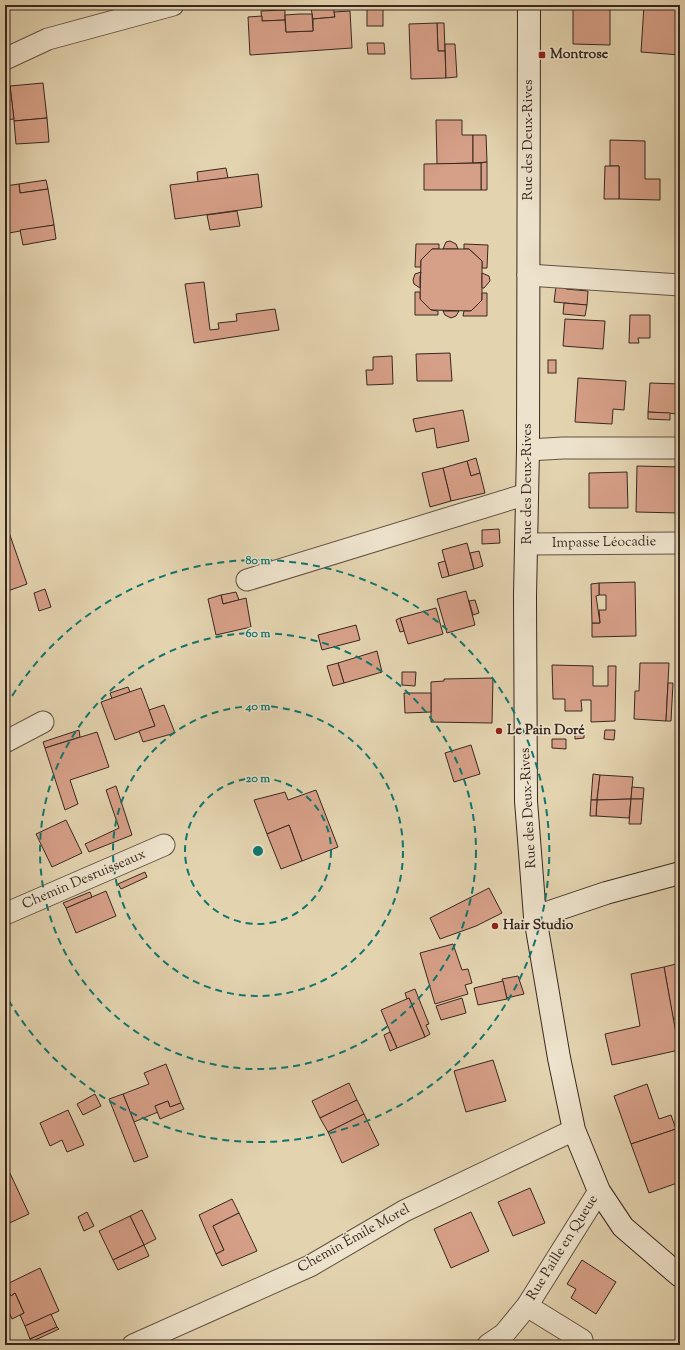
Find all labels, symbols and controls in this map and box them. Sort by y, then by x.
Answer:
place label: Montrose [550,45,609,65]
marker: Montrose [537,50,547,60]
street label: Rue des Deux-Rives [519,80,539,200]
street label: Rue des Deux-Rives [518,424,538,544]
street label: Impasse Léocadie [552,532,656,554]
text: 80 m [246,552,270,570]
text: 60 m [246,625,270,643]
text: 40 m [245,698,270,716]
place label: Le Pain Doré [507,721,585,741]
marker: Le Pain Doré [494,726,504,736]
street label: Rue des Deux-Rives [516,747,542,869]
text: 20 m [246,770,270,788]
centre of rings [251,844,265,858]
street label: Chemin Desruisseaux [19,845,149,915]
place label: Hair Studio [503,916,574,936]
marker: Hair Studio [490,921,500,931]
street label: Rue Paille en Queue [522,1191,604,1305]
street label: Chemin Émile Morel [294,1200,414,1278]

